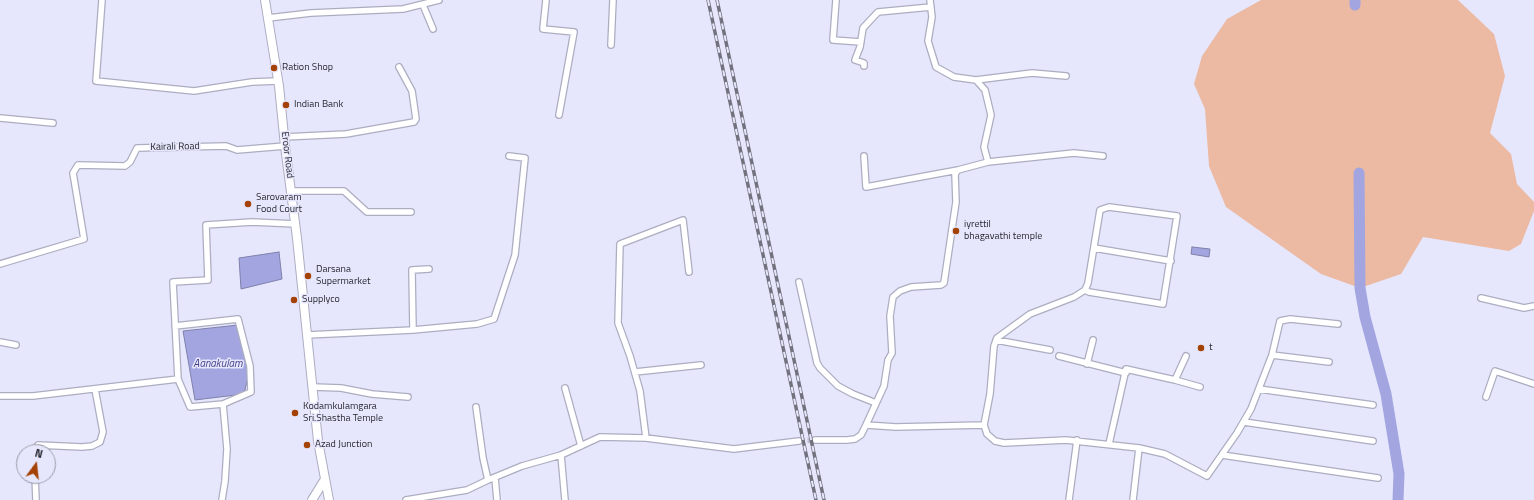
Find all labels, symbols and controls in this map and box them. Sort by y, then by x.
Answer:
place label: Ration Shop [282,62,333,74]
marker: Ration Shop [269,63,279,73]
place label: Indian Bank [294,99,343,111]
marker: Indian Bank [281,100,291,110]
street label: Eroor Road [278,131,296,179]
street label: Kairali Road [150,141,200,153]
place label: Sarovaram Food Court [256,192,302,216]
marker: Sarovaram Food Court [243,199,253,209]
place label: iyrettil bhagavathi temple [964,219,1042,242]
marker: iyrettil bhagavathi temple [951,226,961,236]
place label: Darsana Supermarket [316,264,371,288]
marker: Darsana Supermarket [303,271,313,281]
place label: Supplyco [302,294,340,306]
marker: Supplyco [289,295,299,305]
place label: t [1209,342,1213,354]
marker: t [1196,343,1206,353]
water label: Aanakulam [193,357,243,371]
place label: Kodamkulamgara Sri.Shastha Temple [303,401,383,424]
marker: Kodamkulamgara Sri.Shastha Temple [290,408,300,418]
place label: Azad Junction [315,439,372,451]
marker: Azad Junction [302,440,312,450]
north arrow [16,444,56,484]
text: N [33,445,45,462]

